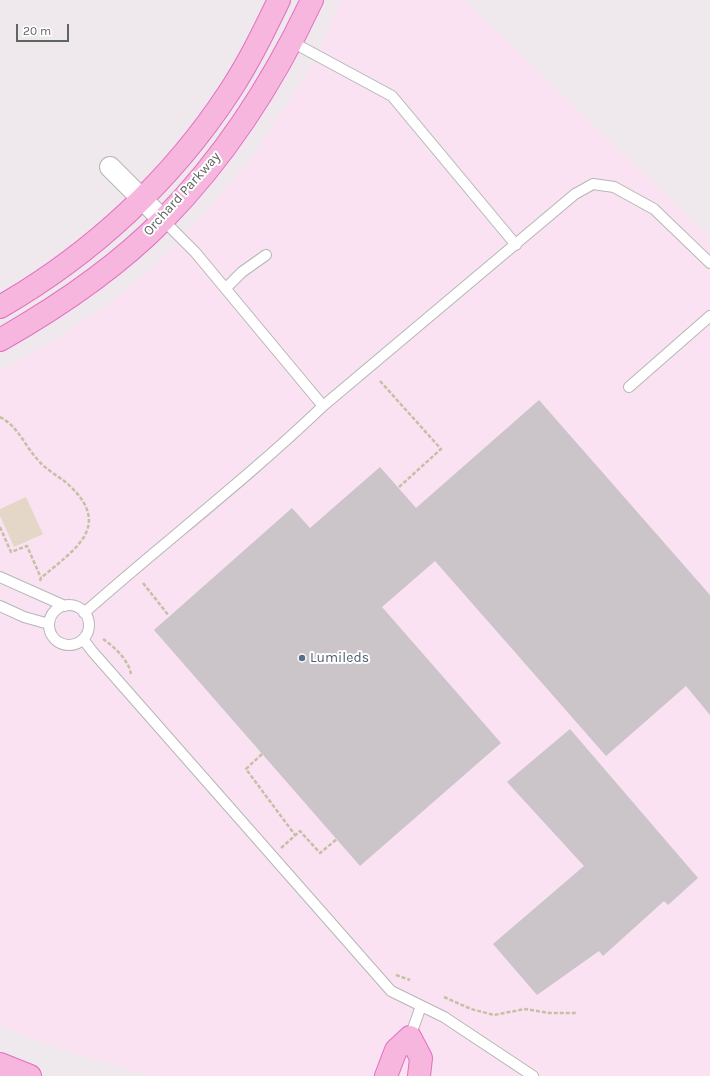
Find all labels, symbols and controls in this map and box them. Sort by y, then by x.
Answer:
scale bar [18,16,71,42]
text: 20 m [23,24,51,38]
street label: Orchard Parkway [140,149,224,239]
place label: Lumileds [310,650,369,666]
marker: Lumileds [297,653,307,663]

